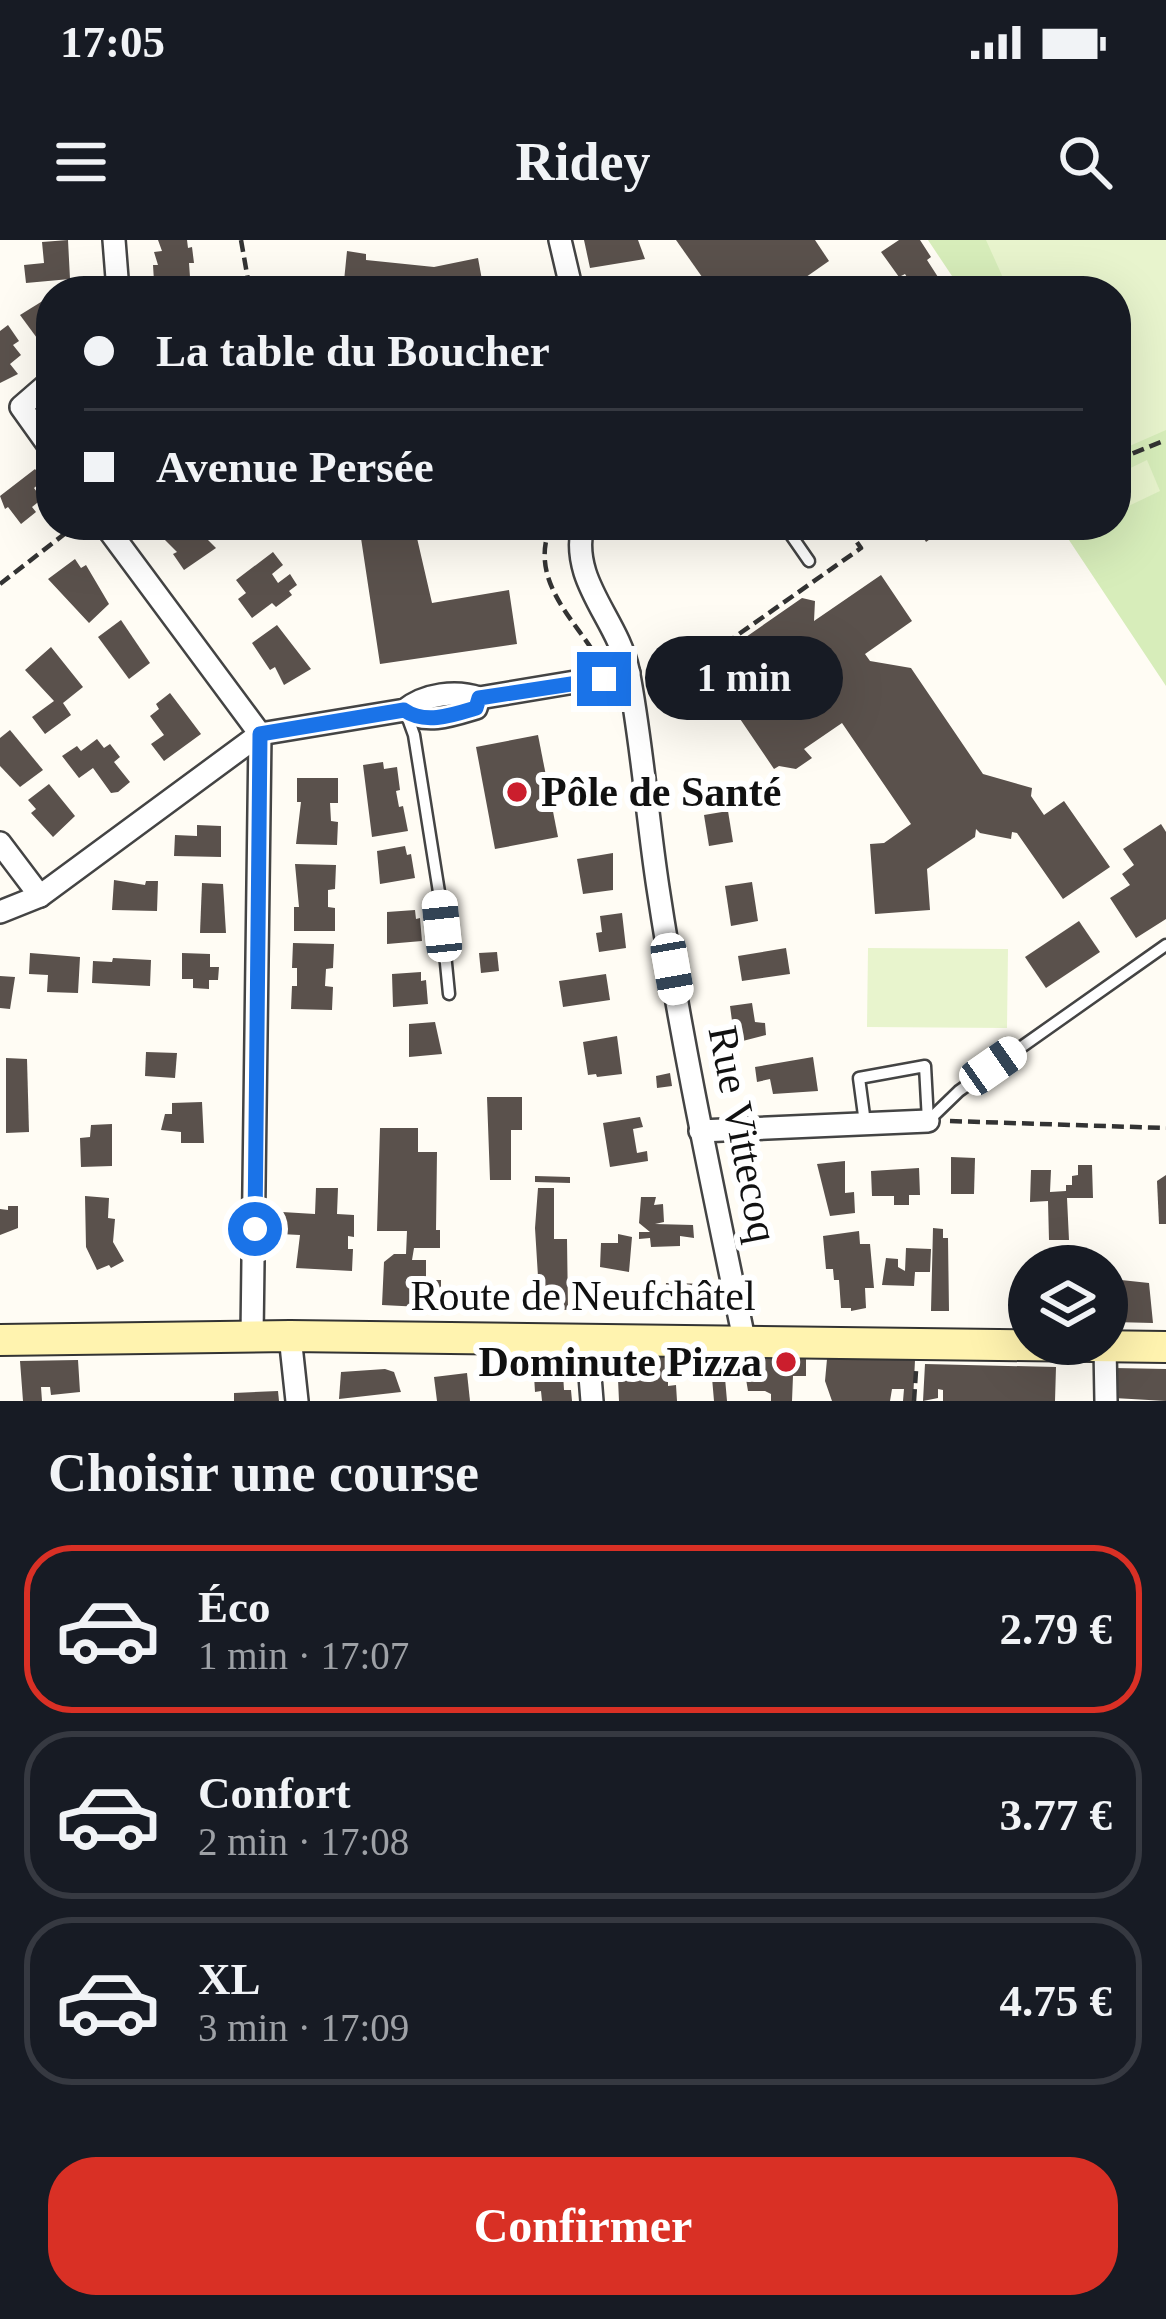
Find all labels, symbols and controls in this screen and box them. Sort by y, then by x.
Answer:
text: 17:05 [60,17,165,67]
icon: menu [48,129,114,195]
icon: search [1052,129,1118,195]
text: Ridey [516,132,651,192]
text: La table du Boucher [156,326,550,376]
text: Avenue Persée [156,442,434,492]
callout: 1 min [646,637,844,721]
route end [577,652,631,706]
text: 1 min [697,656,791,699]
place label: Pôle de Santé [541,769,781,815]
marker: Pôle de Santé [504,779,530,805]
car [420,888,464,964]
car [648,930,696,1008]
street label: Rue Vittecoq [699,1022,787,1246]
car [953,1031,1033,1101]
route start [228,1202,282,1256]
map controls [1008,1245,1128,1365]
button: layers [1008,1245,1128,1365]
street label: Route de Neufchâtel [410,1273,756,1319]
place label: Dominute Pizza [479,1339,762,1385]
marker: Dominute Pizza [773,1349,799,1375]
text: Choisir une course [48,1443,479,1503]
icon: car [54,1575,162,1683]
text: Éco [198,1582,271,1632]
text: 2.79 € [1000,1604,1112,1654]
text: 1 min · 17:07 [198,1634,409,1677]
icon: car [54,1761,162,1869]
text: Confort [198,1768,350,1818]
text: 3.77 € [1000,1790,1112,1840]
text: 2 min · 17:08 [198,1820,409,1863]
icon: car [54,1947,162,2055]
text: XL [198,1954,261,2004]
text: 4.75 € [1000,1976,1112,2026]
text: 3 min · 17:09 [198,2006,409,2049]
button: Confirmer [48,2157,1118,2295]

